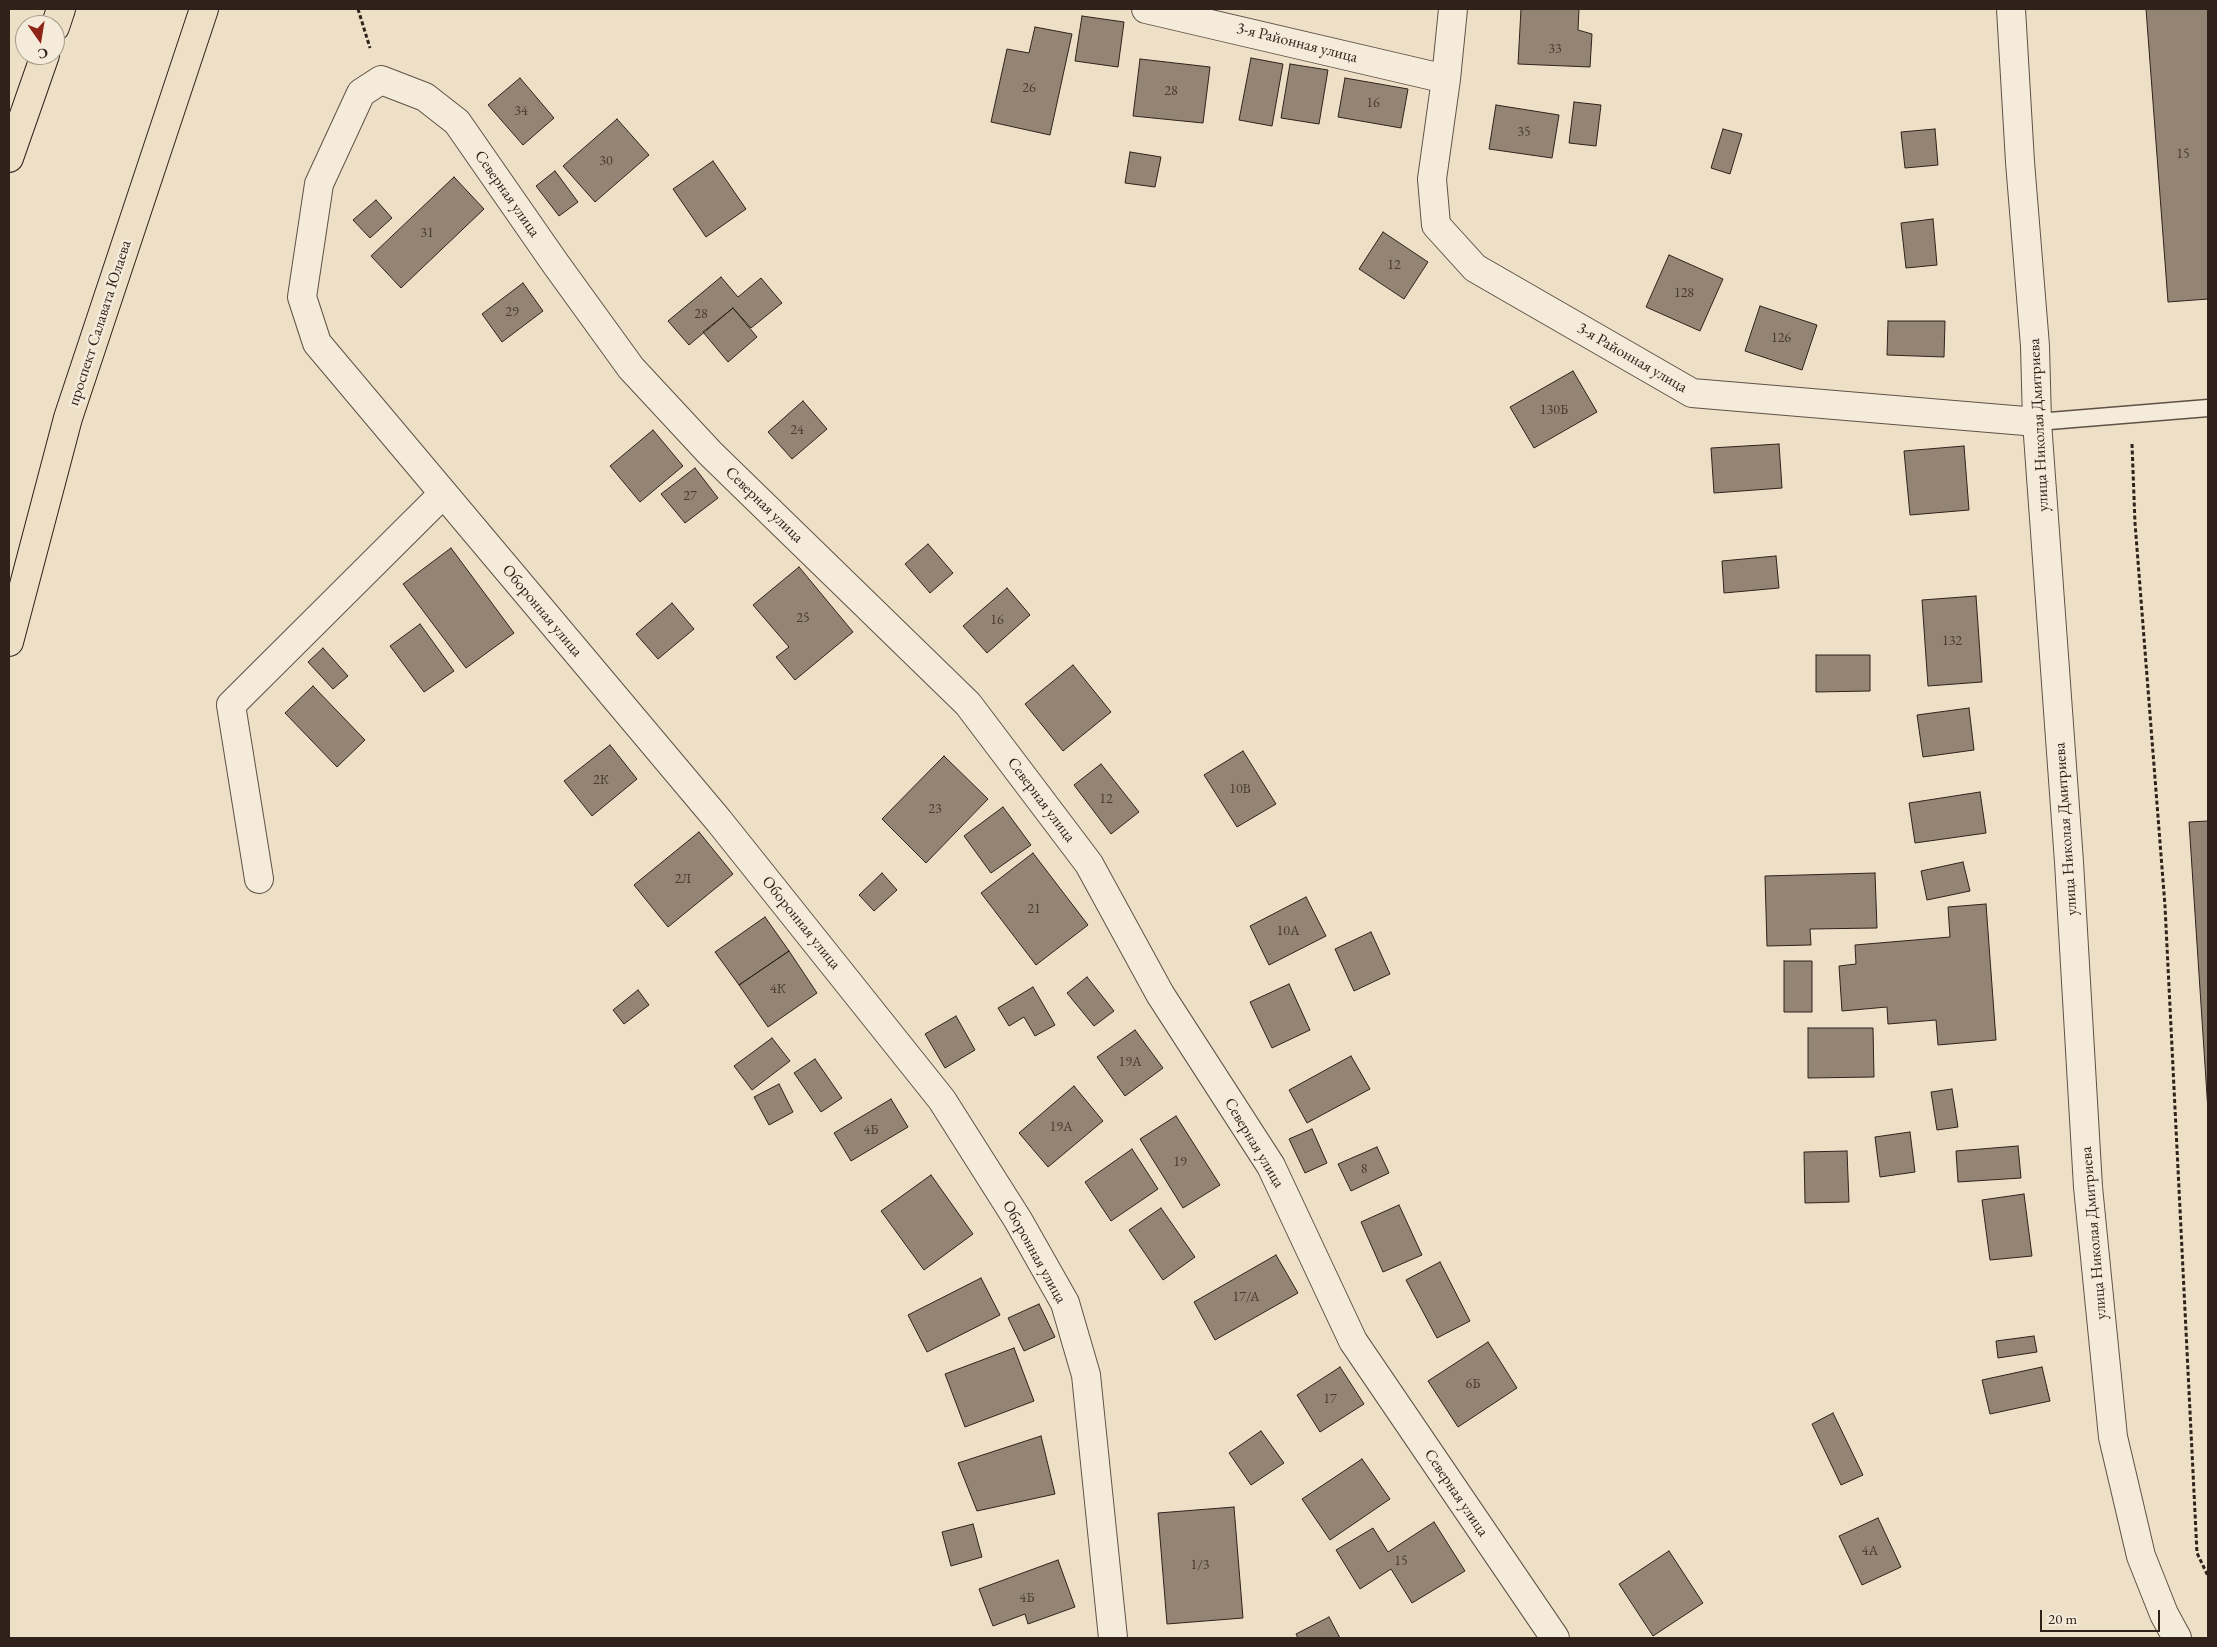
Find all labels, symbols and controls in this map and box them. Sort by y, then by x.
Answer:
north arrow [15,15,65,65]
street label: 3-я Районная улица [1235,19,1359,67]
house number: 33 [1548,41,1562,57]
text: С [36,44,50,64]
house number: 26 [1022,80,1036,96]
house number: 28 [1164,83,1178,99]
house number: 16 [1366,95,1380,111]
house number: 34 [514,103,528,119]
house number: 35 [1517,124,1531,140]
house number: 15 [2176,146,2190,162]
street label: Северная улица [470,147,544,241]
house number: 30 [599,153,613,169]
house number: 31 [420,225,434,241]
street label: проспект Салавата Юлаева [64,238,136,408]
house number: 12 [1387,257,1401,273]
house number: 128 [1674,285,1694,301]
house number: 29 [505,304,519,320]
house number: 28 [694,306,708,322]
street label: 3-я Районная улица [1574,319,1690,397]
house number: 126 [1771,330,1791,346]
street label: улица Николая Дмитриева [2025,338,2053,512]
house number: 130Б [1540,402,1568,418]
house number: 24 [790,422,804,438]
street label: Северная улица [721,463,807,547]
house number: 27 [683,488,697,504]
street label: Оборонная улица [498,561,586,661]
house number: 25 [796,610,810,626]
house number: 16 [990,612,1004,628]
house number: 132 [1942,633,1962,649]
street label: улица Николая Дмитриева [2050,742,2082,916]
street label: Северная улица [1003,754,1079,846]
house number: 2К [593,772,609,788]
house number: 10В [1229,781,1251,797]
house number: 12 [1099,791,1113,807]
house number: 23 [928,801,942,817]
house number: 2Л [675,871,691,887]
street label: Оборонная улица [757,872,845,974]
house number: 21 [1027,901,1041,917]
house number: 10А [1276,923,1300,939]
house number: 4К [770,981,786,997]
house number: 19А [1118,1054,1142,1070]
street label: Северная улица [1220,1095,1288,1191]
house number: 19А [1049,1119,1073,1135]
house number: 4Б [864,1122,878,1138]
street label: улица Николая Дмитриева [2077,1146,2111,1320]
house number: 19 [1173,1154,1187,1170]
house number: 8 [1361,1161,1367,1177]
street label: Оборонная улица [998,1197,1070,1307]
house number: 17/А [1232,1289,1260,1305]
house number: 6Б [1466,1376,1480,1392]
house number: 17 [1323,1391,1337,1407]
street label: Северная улица [1420,1446,1492,1540]
house number: 4А [1862,1543,1878,1559]
house number: 15 [1394,1553,1408,1569]
house number: 1/3 [1190,1557,1210,1573]
house number: 4Б [1020,1590,1034,1606]
scale bar [2042,1600,2162,1632]
text: 20 m [2048,1609,2077,1628]

